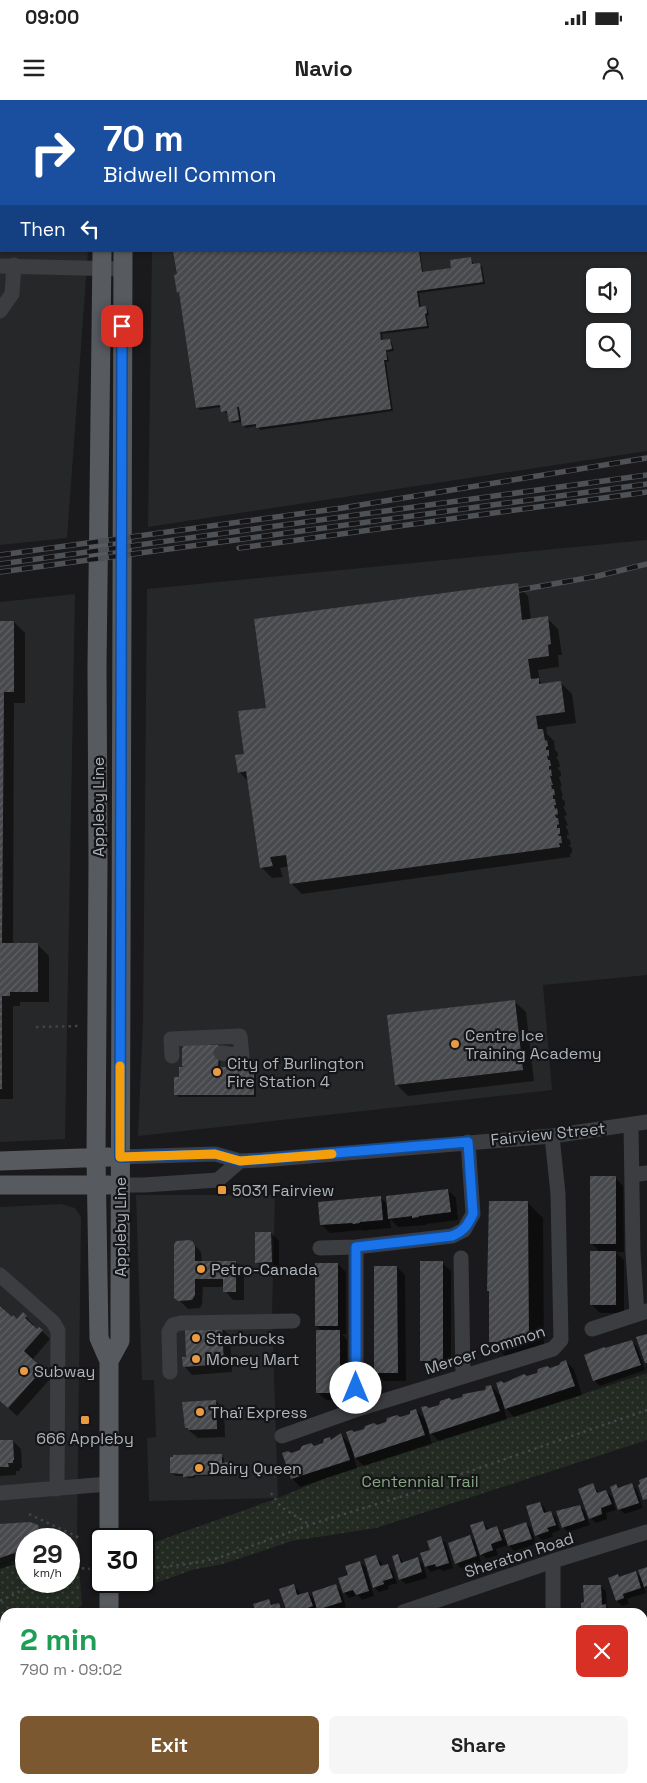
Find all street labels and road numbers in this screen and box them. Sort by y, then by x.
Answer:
street label: Appleby Line [88,757,109,857]
street label: Fairview Street [490,1118,606,1150]
street label: Appleby Line [110,1177,131,1277]
street label: Mercer Common [422,1321,548,1379]
street label: Sheraton Road [462,1527,576,1583]

